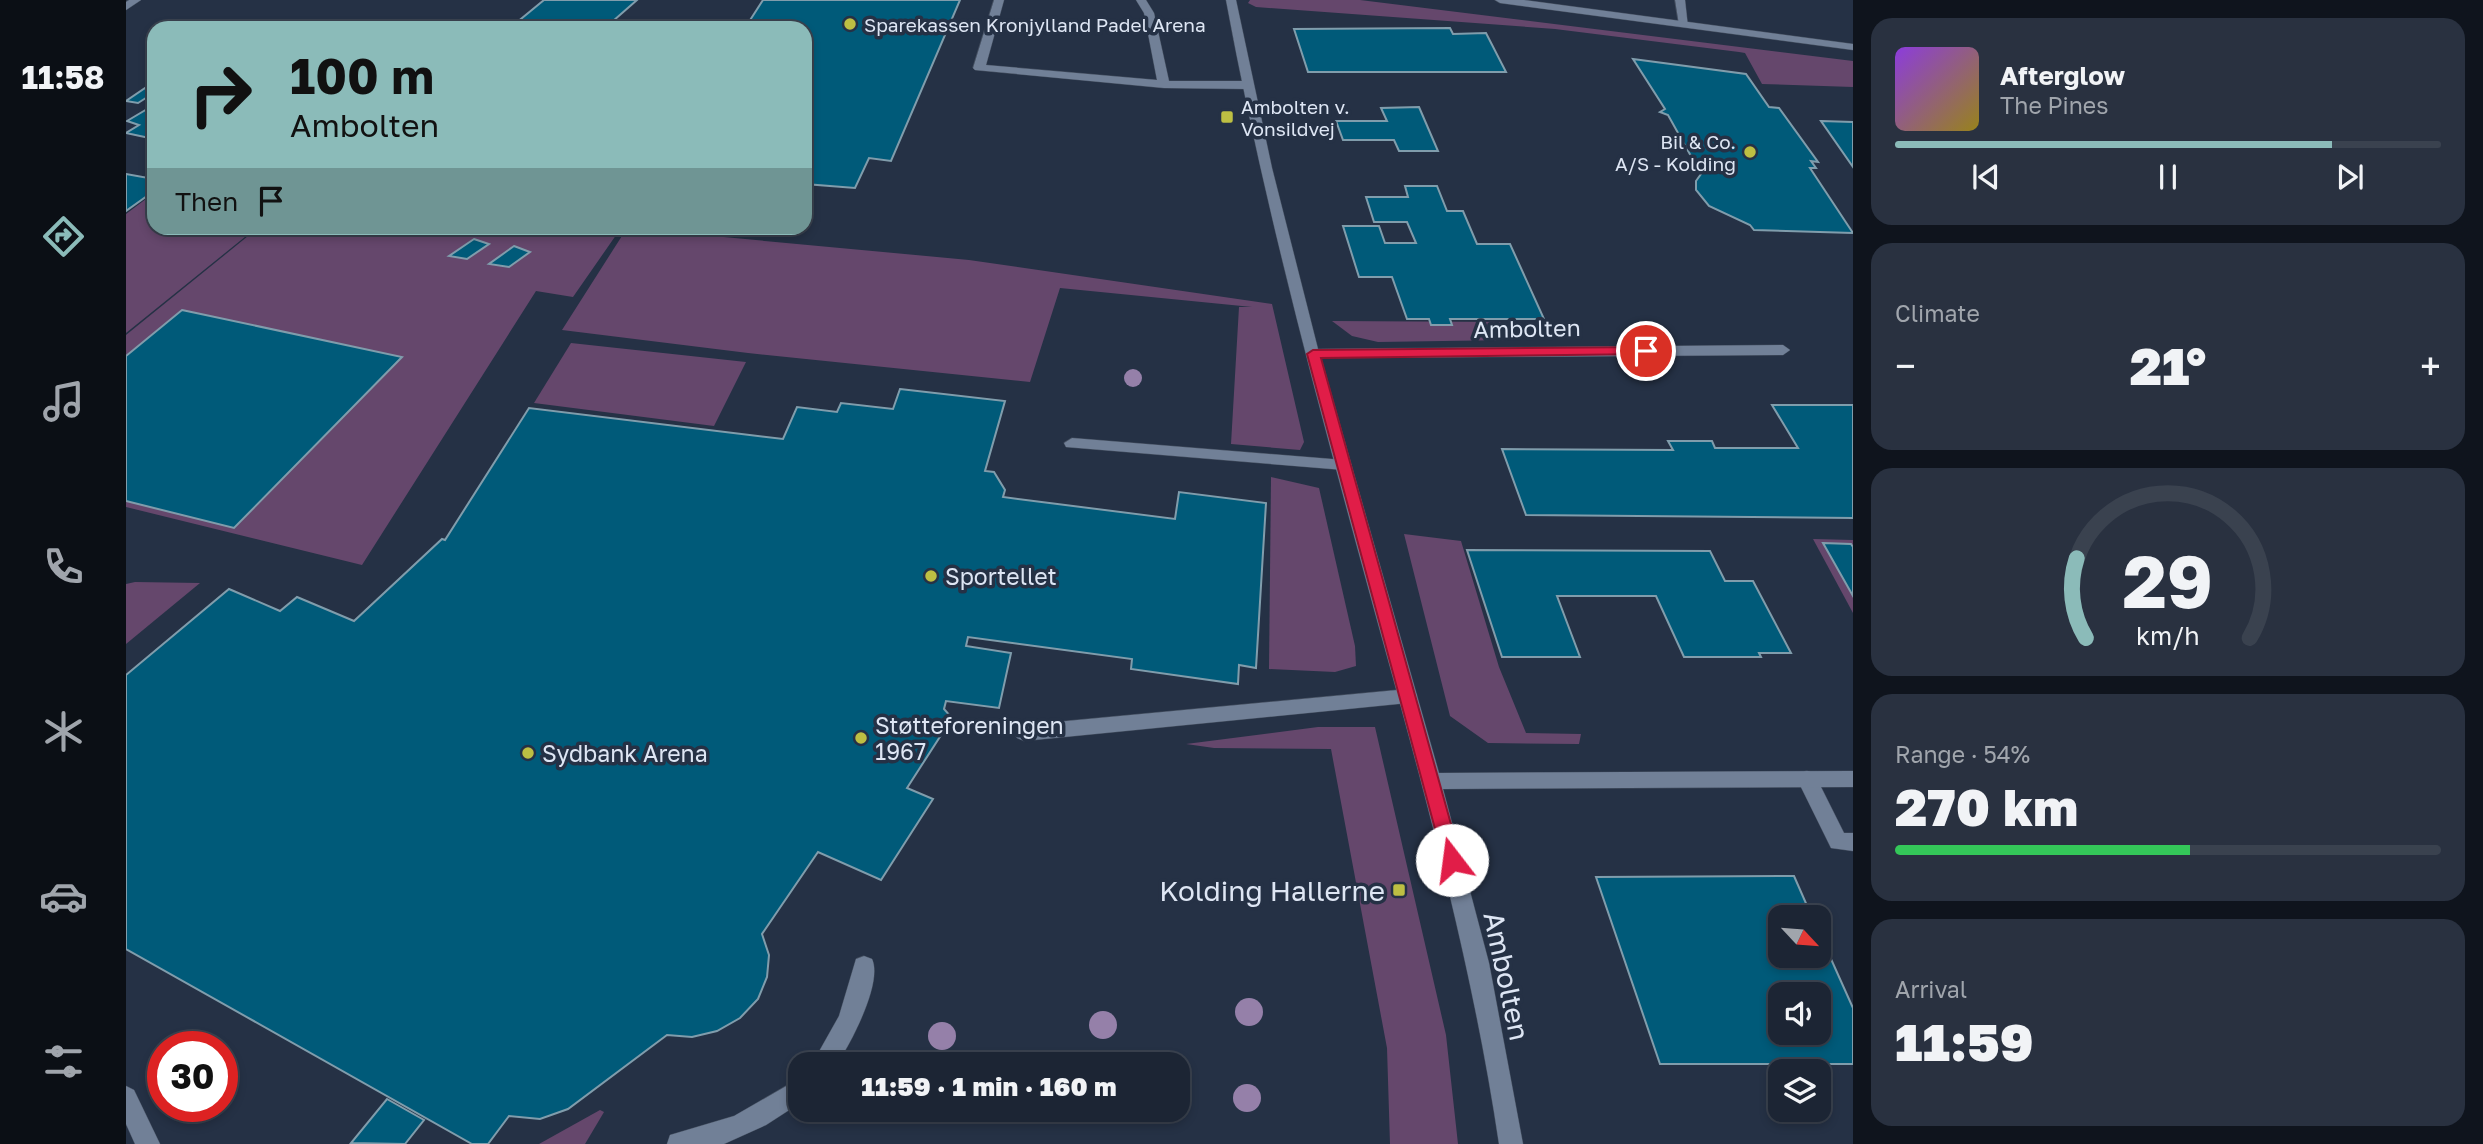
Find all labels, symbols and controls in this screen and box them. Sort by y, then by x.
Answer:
place label: Sparekassen Kronjylland Padel Arena [864,13,1206,36]
marker: Sparekassen Kronjylland Padel Arena [842,16,858,32]
text: 100 m [290,46,434,105]
icon: right [175,49,266,140]
text: 11:58 [21,58,105,96]
text: Afterglow [2000,60,2125,91]
text: The Pines [2000,91,2108,119]
place label: Ambolten v. Vonsildvej [1241,95,1350,140]
text: Ambolten [290,106,439,144]
marker: Ambolten v. Vonsildvej [1219,109,1235,125]
place label: Bil & Co. A/S - Kolding [1615,130,1736,175]
marker: Bil & Co. A/S - Kolding [1742,144,1758,160]
icon: previous [1967,158,2005,196]
icon: pause [2149,158,2187,196]
icon: next [2331,158,2369,196]
icon: arrive [252,182,290,220]
text: Then [175,186,238,217]
icon: directions [39,212,88,261]
text: Climate [1895,299,1980,327]
street label: Ambolten [1473,313,1581,343]
pin [1616,321,1676,381]
icon: arrive [1627,332,1665,370]
text: 21° [2130,334,2206,396]
text: − [1895,343,1916,388]
text: + [2420,343,2441,388]
icon: music [39,377,88,426]
text: 29 [2123,537,2213,624]
icon: phone [39,542,88,591]
place label: Sportellet [945,562,1057,590]
marker: Sportellet [923,568,939,584]
text: km/h [2136,620,2200,651]
icon: climate [39,707,88,756]
place label: Støtteforeningen 1967 [875,711,1064,765]
marker: Støtteforeningen 1967 [853,730,869,746]
place label: Sydbank Arena [542,739,708,767]
text: Range · 54% [1895,740,2030,768]
marker: Sydbank Arena [520,745,536,761]
text: 270 km [1895,775,2078,837]
position arrow [1415,823,1489,897]
icon: car [39,872,88,921]
place label: Kolding Hallerne [1159,874,1385,907]
marker: Kolding Hallerne [1391,882,1407,898]
north arrow [1768,905,1830,968]
map controls [1768,905,1831,1122]
street label: Ambolten [1477,909,1537,1043]
text: Arrival [1895,975,1967,1003]
button: sound [1768,982,1831,1045]
text: 11:59 [1895,1010,2034,1072]
speed limit sign: 30 [147,1031,238,1122]
icon: filters [39,1037,88,1086]
button: layers [1768,1059,1831,1122]
text: 11:59 · 1 min · 160 m [861,1071,1117,1102]

